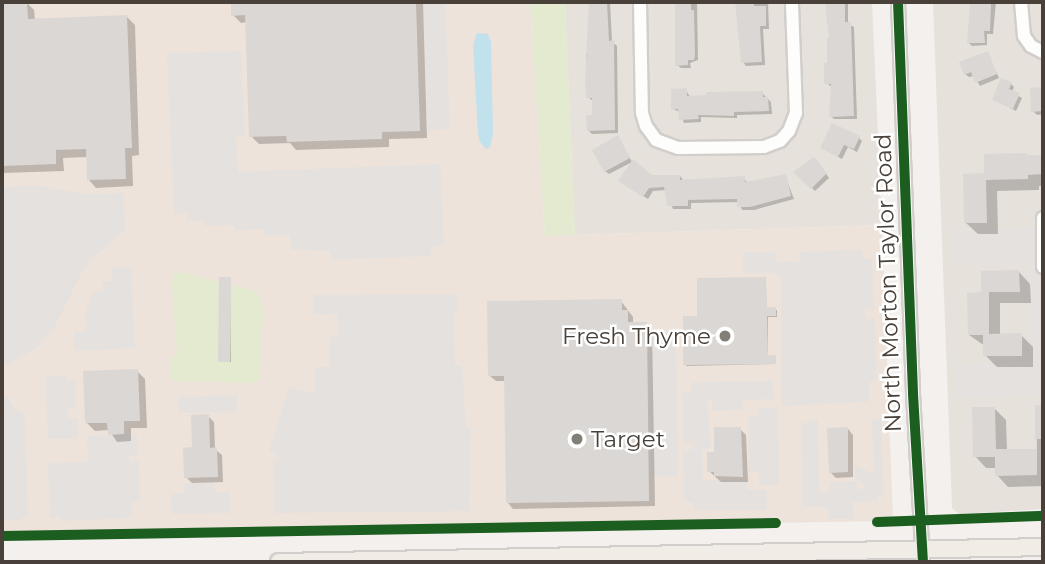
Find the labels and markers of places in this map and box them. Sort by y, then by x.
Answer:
place label: Fresh Thyme [562,322,711,350]
marker: Fresh Thyme [717,328,733,344]
place label: Target [591,425,665,453]
marker: Target [569,431,585,447]

